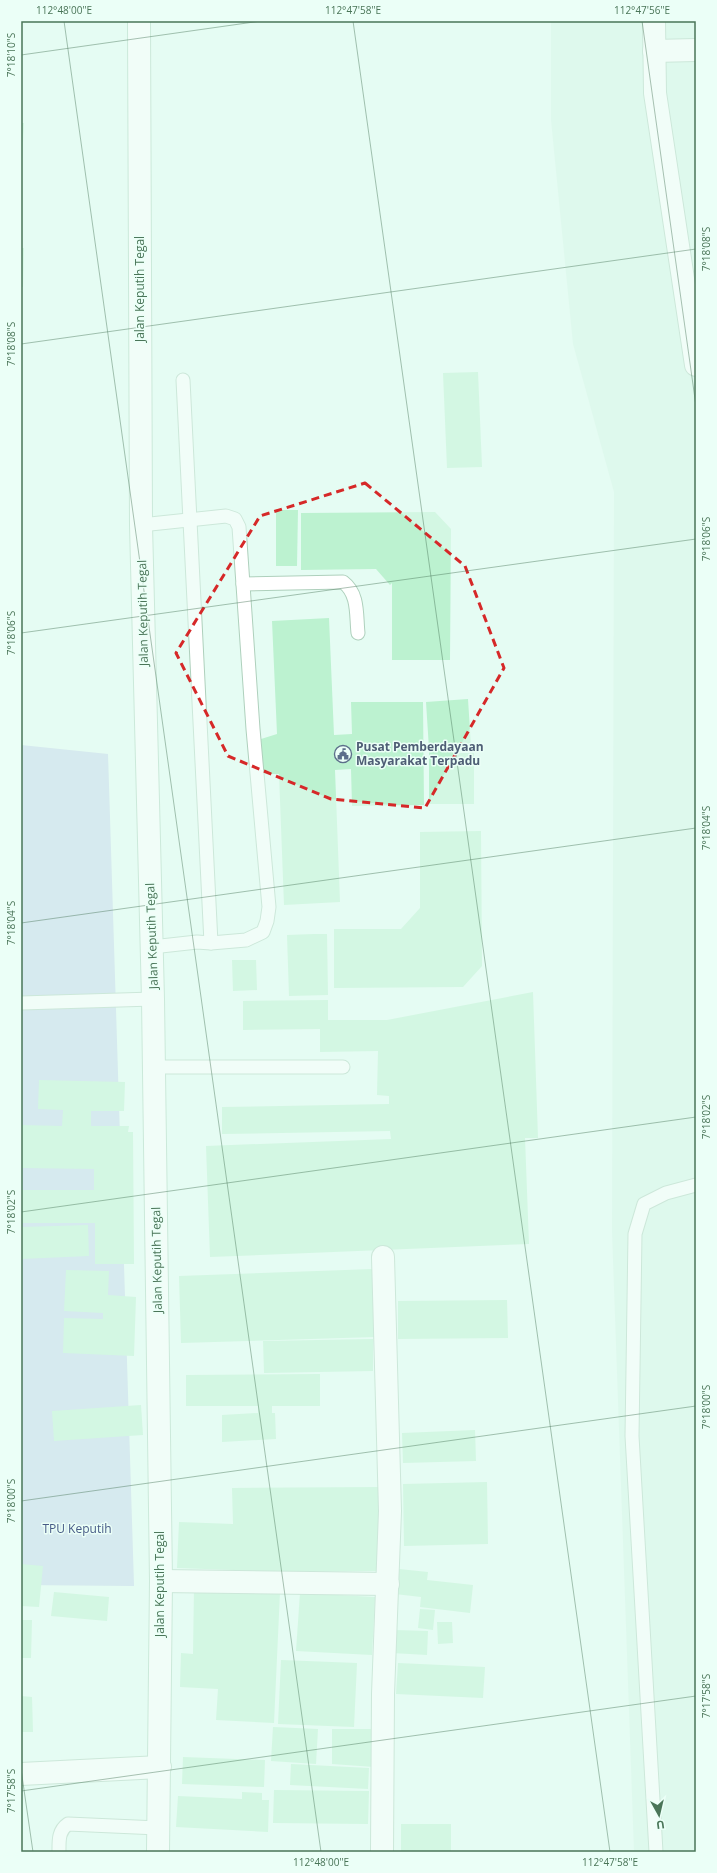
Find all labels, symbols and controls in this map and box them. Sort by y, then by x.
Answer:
text: 112°48'00"E [36,3,92,17]
text: 112°47'58"E [325,3,381,17]
text: 112°47'56"E [614,3,670,17]
text: 7°18'10"S [4,33,18,77]
text: 7°18'08"S [699,227,713,271]
street label: Jalan Keputih Tegal [131,236,148,343]
text: 7°18'08"S [4,322,18,366]
text: 7°18'06"S [699,517,713,561]
street label: Jalan Keputih Tegal [133,560,152,667]
text: 7°18'06"S [4,611,18,655]
place label: Pusat Pemberdayaan Masyarakat Terpadu [356,738,484,769]
public building icon: Pusat Pemberdayaan Masyarakat Terpadu [333,744,353,764]
text: 7°18'04"S [699,806,713,850]
street label: Jalan Keputih Tegal [141,883,162,990]
text: 7°18'04"S [4,901,18,945]
text: 7°18'02"S [699,1095,713,1139]
text: 7°18'02"S [4,1190,18,1234]
street label: Jalan Keputih Tegal [147,1207,166,1314]
text: 7°18'00"S [699,1385,713,1429]
text: 7°18'00"S [4,1479,18,1523]
park label: TPU Keputih [42,1520,112,1537]
street label: Jalan Keputih Tegal [151,1531,168,1638]
text: 7°17'58"S [699,1674,713,1718]
text: 7°17'58"S [4,1769,18,1813]
north arrow [639,1795,679,1835]
text: U [655,1817,666,1833]
text: 112°48'00"E [293,1855,349,1869]
text: 112°47'58"E [582,1855,638,1869]

